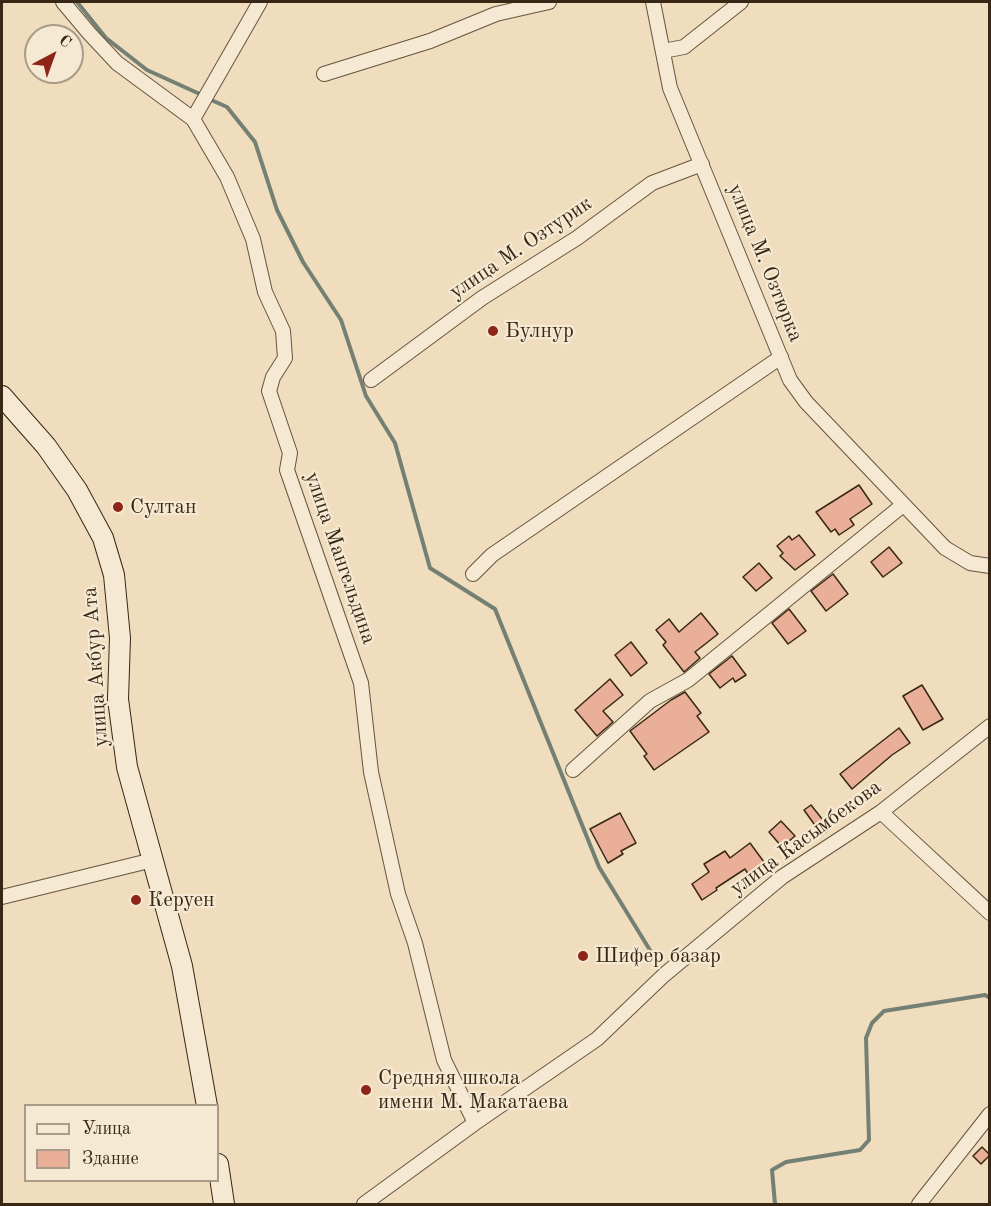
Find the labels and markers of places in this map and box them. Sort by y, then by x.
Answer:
place label: Булнур [505,318,574,344]
marker: Булнур [486,324,500,338]
place label: Султан [130,494,196,520]
marker: Султан [111,500,125,514]
place label: Керуен [148,887,215,913]
marker: Керуен [129,893,143,907]
place label: Шифер базар [595,943,721,969]
marker: Шифер базар [576,949,590,963]
place label: Средняя школа имени М. Макатаева [378,1065,568,1115]
marker: Средняя школа имени М. Макатаева [359,1083,373,1097]

